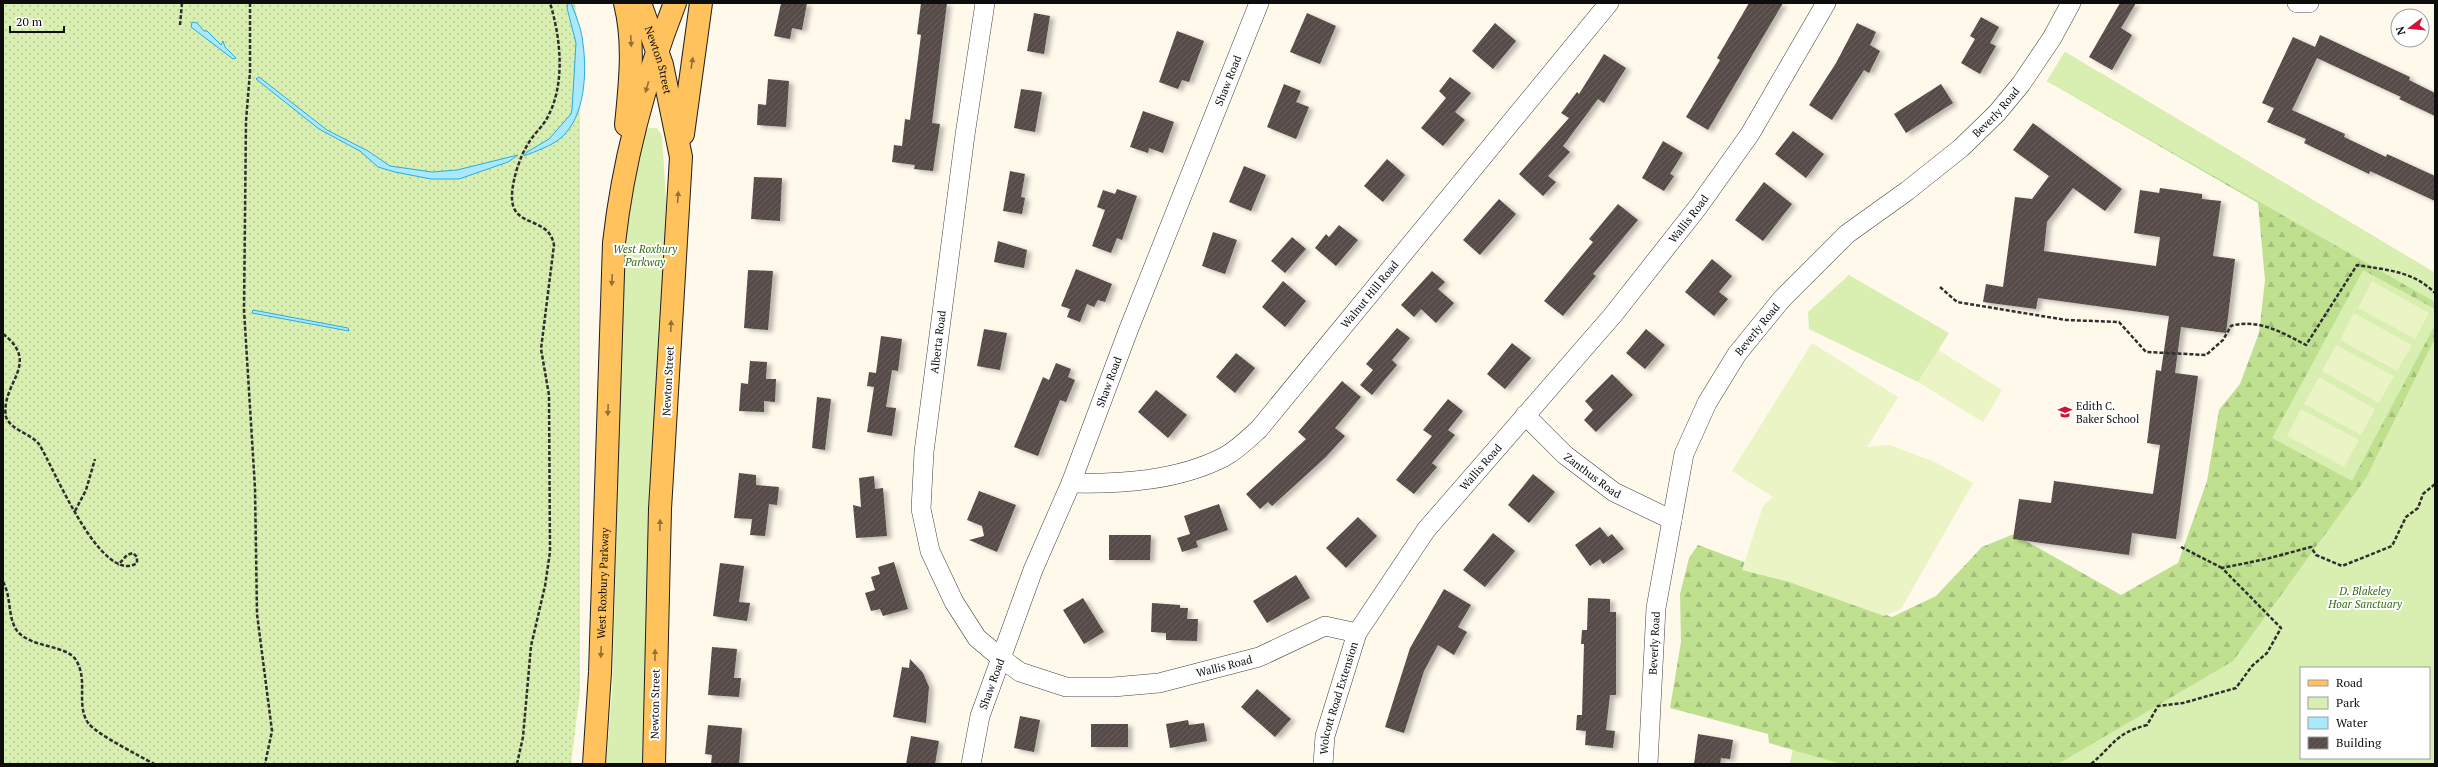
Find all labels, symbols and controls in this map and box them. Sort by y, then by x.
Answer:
scale bar [10,8,64,34]
north arrow [2390,8,2430,48]
text: 20 m [16,14,43,29]
street label: Newton Street [642,24,675,95]
text: N [2392,24,2408,37]
one-way arrow [627,35,634,47]
street label: Shaw Road [1212,53,1244,108]
one-way arrow [689,57,695,69]
one-way arrow [644,82,650,94]
street label: Beverly Road [1969,84,2022,140]
one-way arrow [674,191,681,203]
street label: Wallis Road [1666,192,1712,246]
park label: West Roxbury Parkway [613,242,678,269]
street label: Walnut Hill Road [1338,258,1402,331]
one-way arrow [609,274,616,286]
street label: Beverly Road [1732,300,1783,358]
street label: Alberta Road [927,310,949,374]
one-way arrow [668,319,674,332]
street label: Newton Street [659,346,677,416]
street label: Shaw Road [1093,355,1125,409]
place label: Edith C. Baker School [2076,399,2139,426]
one-way arrow [605,404,611,417]
school or university icon: Edith C. Baker School [2057,404,2073,420]
street label: Wallis Road [1457,441,1505,493]
street label: Zanthus Road [1561,450,1623,501]
one-way arrow [657,518,663,531]
street label: West Roxbury Parkway [594,527,612,639]
park label: D. Blakeley Hoar Sanctuary [2327,584,2403,611]
street label: Beverly Road [1646,611,1663,675]
street label: Wolcott Road Extension [1317,639,1361,755]
one-way arrow [598,646,604,659]
one-way arrow [652,648,658,661]
street label: Wallis Road [1195,652,1254,680]
street label: Shaw Road [976,656,1007,711]
legend [2300,667,2430,759]
street label: Newton Street [647,669,663,739]
text: Road [2336,675,2363,690]
text: Park [2336,695,2361,710]
text: Water [2336,715,2368,730]
text: Building [2336,735,2382,750]

